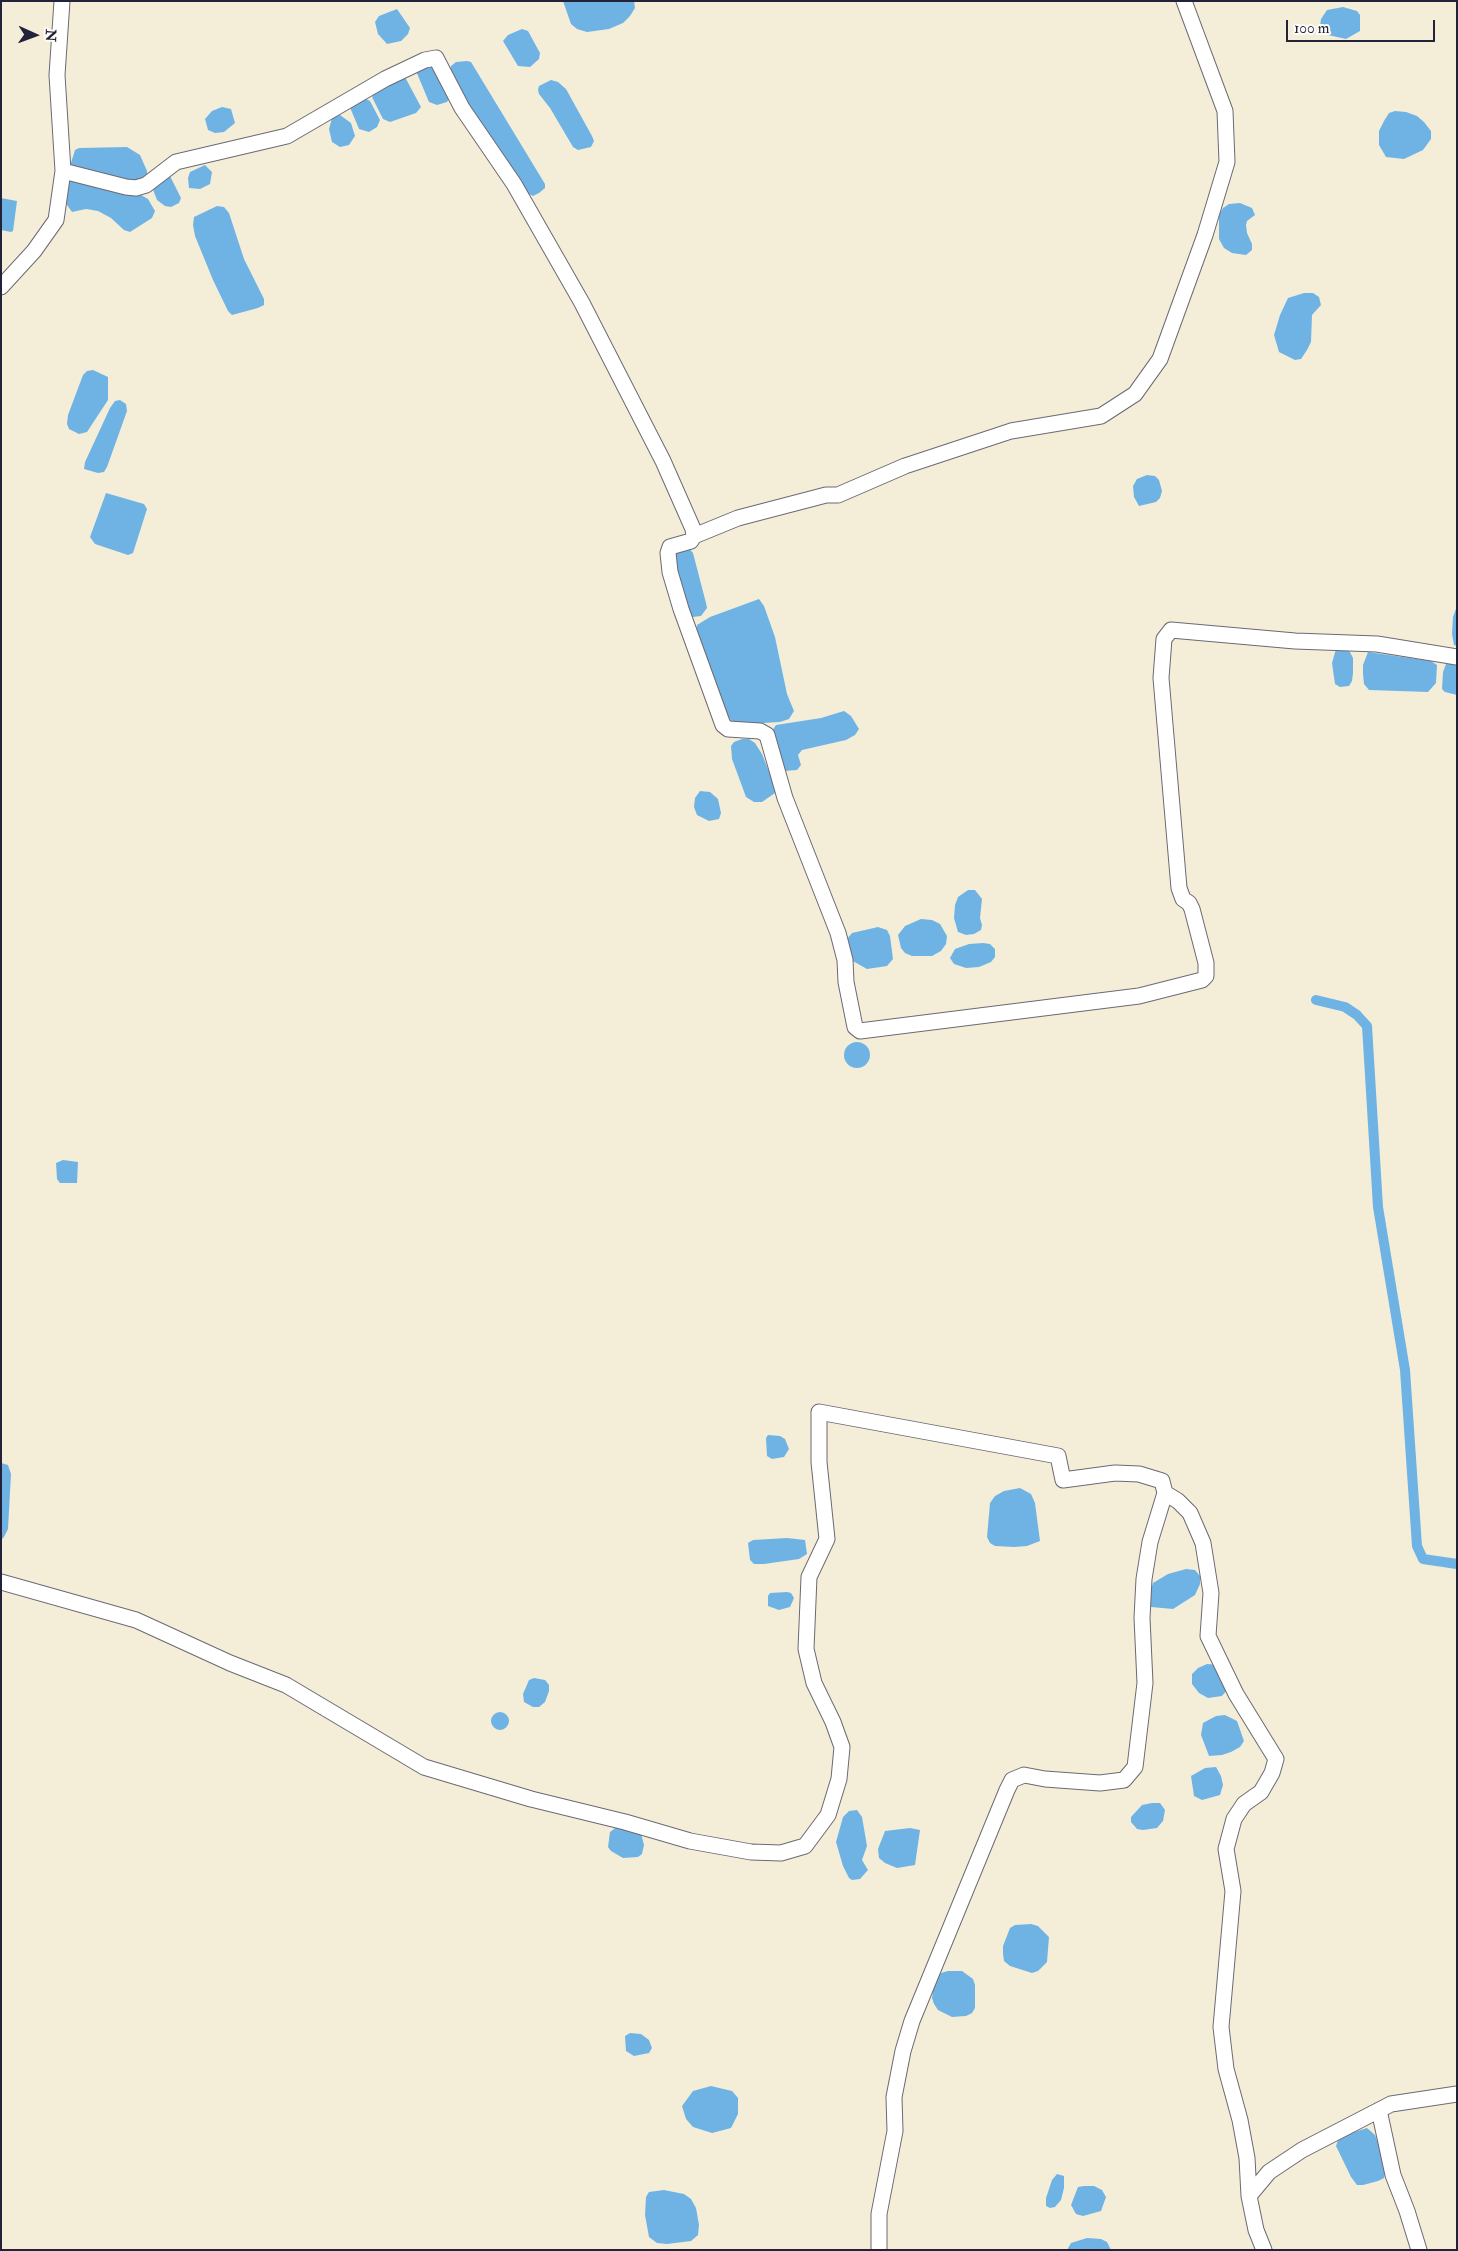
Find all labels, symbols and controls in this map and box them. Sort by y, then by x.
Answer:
north arrow [10,10,60,60]
scale bar [1288,10,1437,42]
text: 100 m [1294,19,1329,38]
text: N [42,29,59,42]

